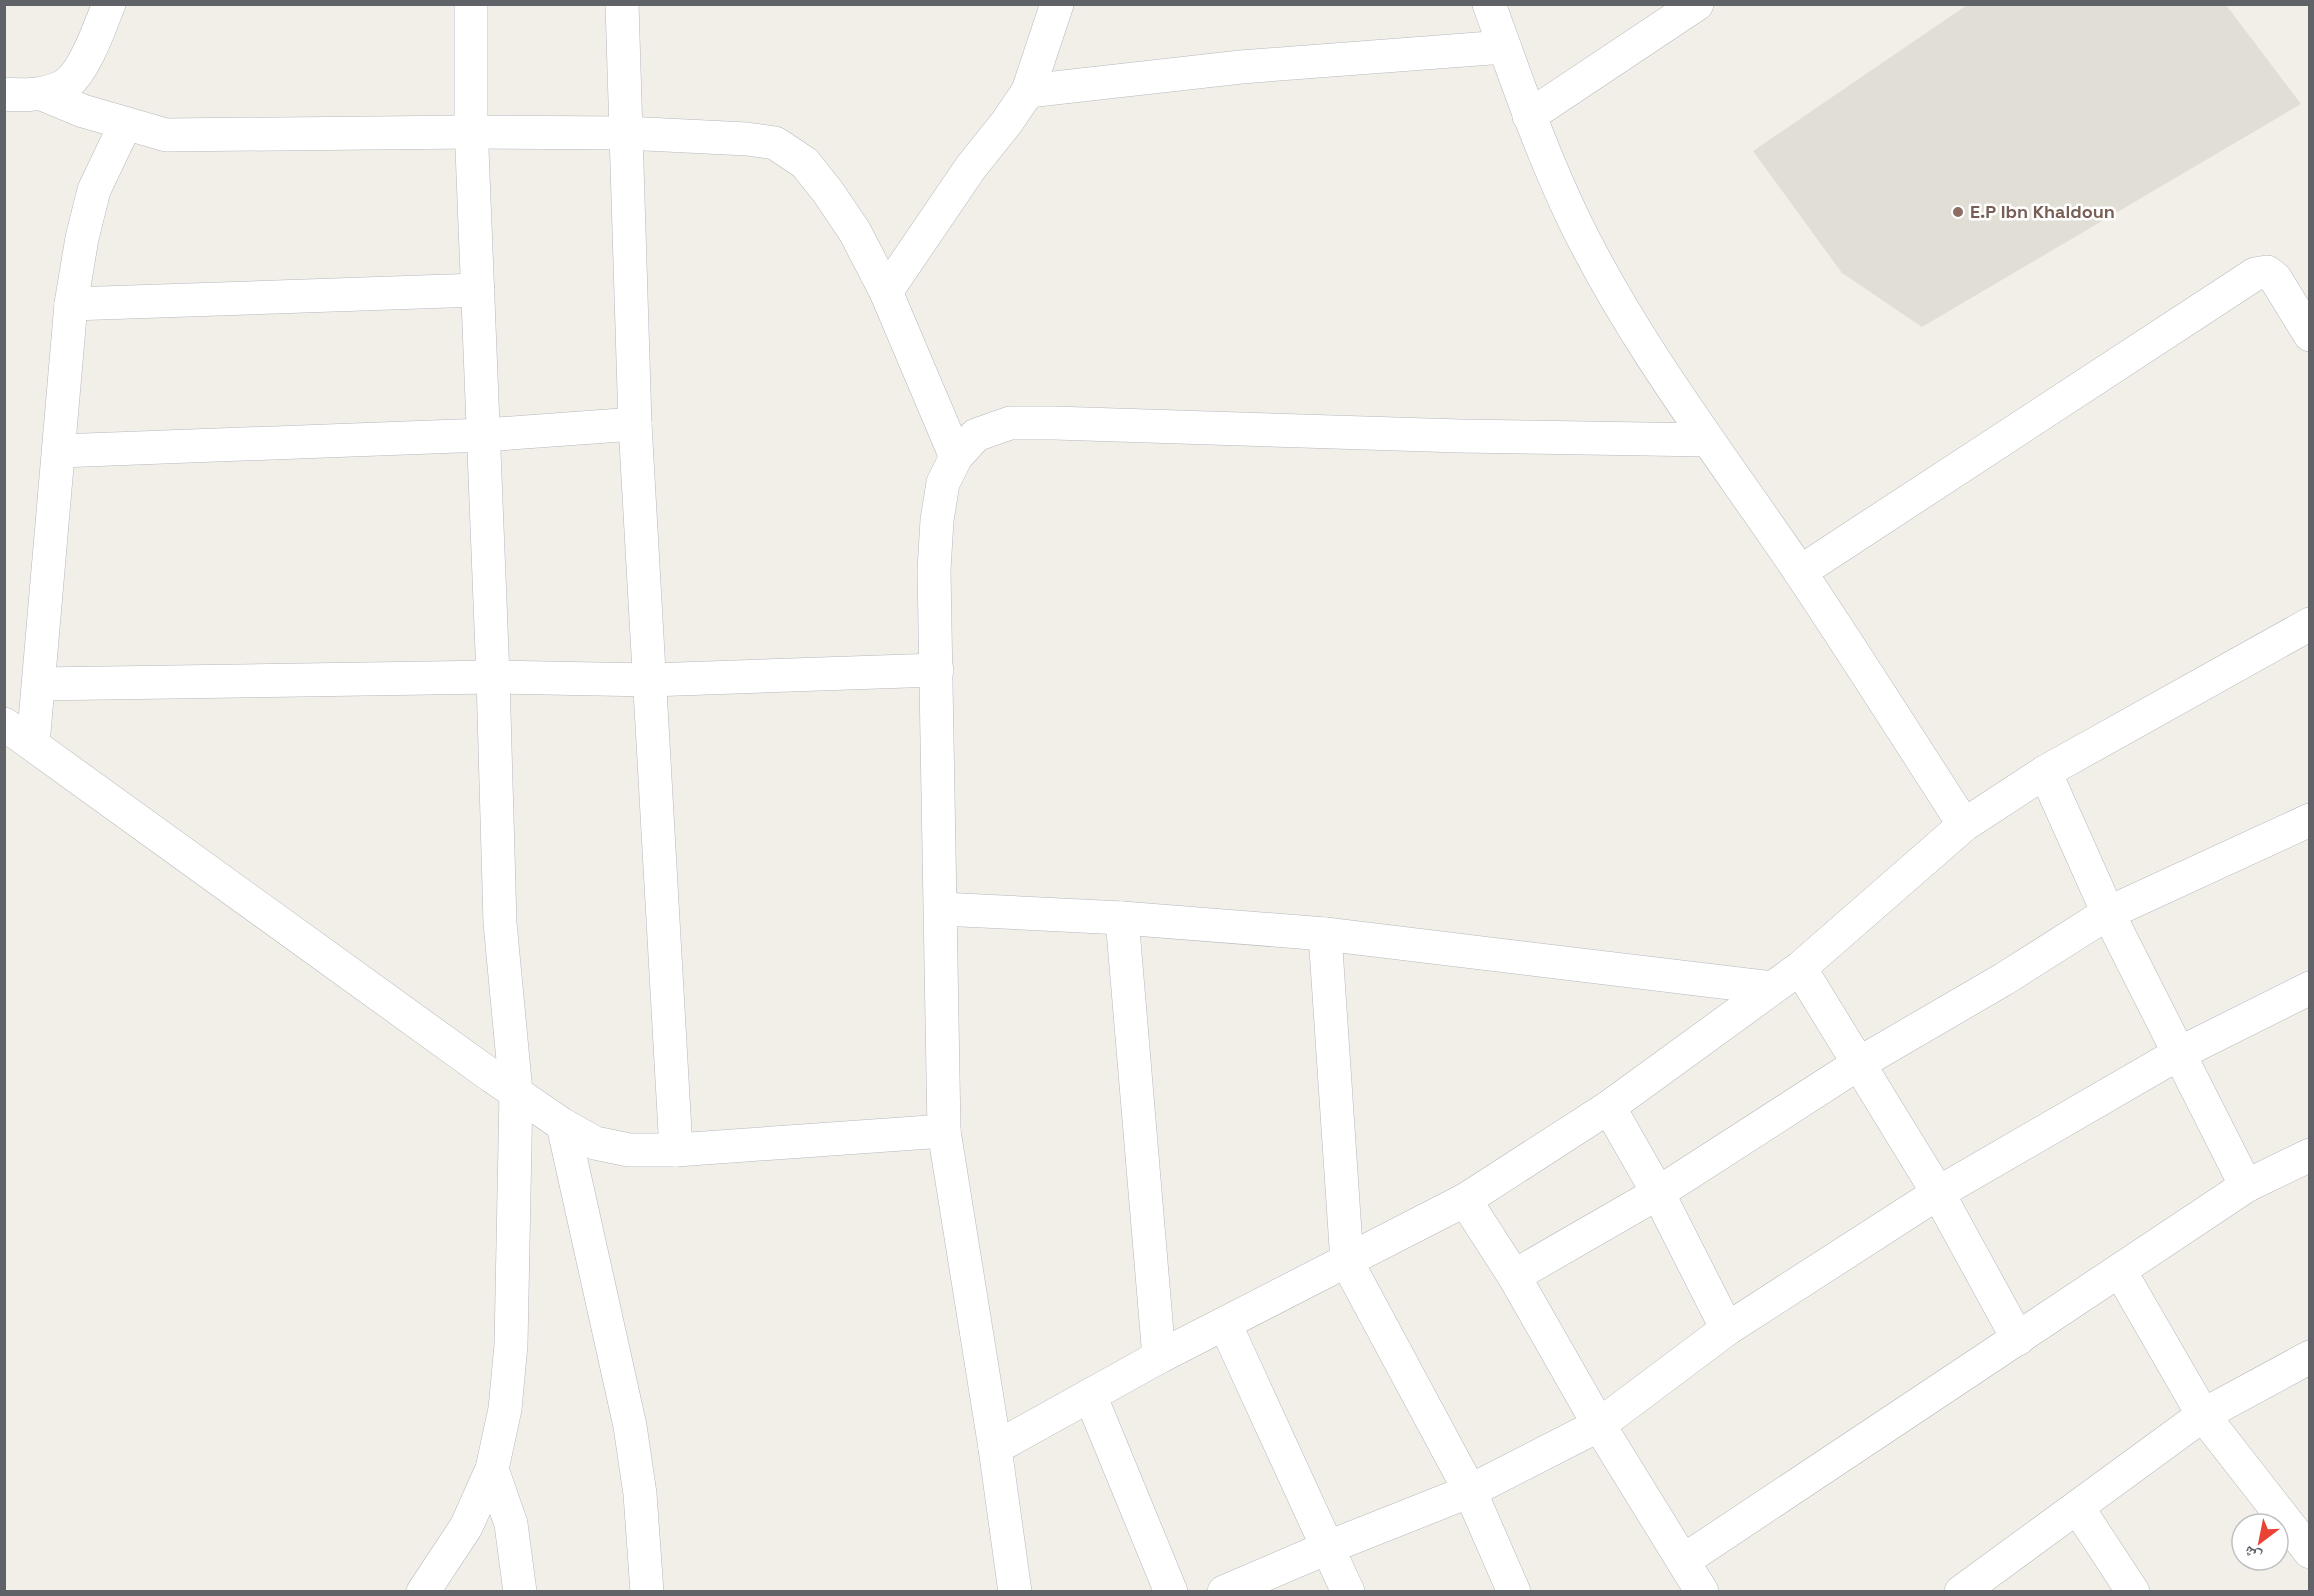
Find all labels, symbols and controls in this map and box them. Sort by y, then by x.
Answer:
place label: E.P Ibn Khaldoun [1970,200,2115,223]
marker: E.P Ibn Khaldoun [1951,205,1965,219]
north arrow [2230,1512,2290,1572]
text: ش [2240,1541,2265,1568]

